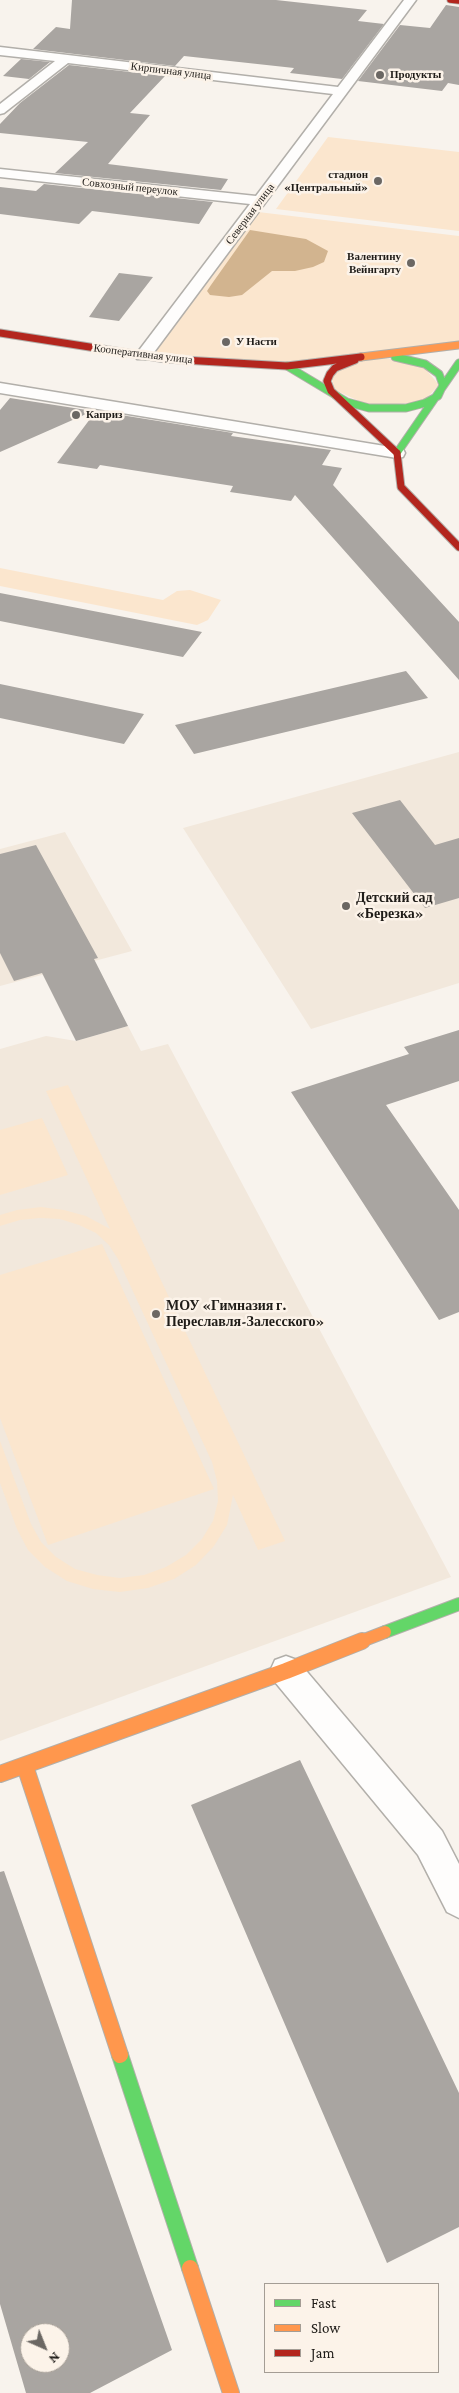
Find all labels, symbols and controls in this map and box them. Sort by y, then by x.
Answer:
street label: Кирпичная улица [130,60,212,82]
place label: Продукты [390,68,441,82]
marker: Продукты [374,69,386,81]
place label: стадион «Центральный» [284,168,368,194]
street label: Совхозный переулок [81,175,179,199]
marker: стадион «Центральный» [372,175,384,187]
street label: Северная улица [223,181,277,247]
place label: Валентину Вейнгарту [347,250,401,276]
marker: Валентину Вейнгарту [405,257,417,269]
place label: У Насти [236,335,277,349]
marker: У Насти [220,336,232,348]
street label: Кооперативная улица [93,341,193,367]
place label: Каприз [86,408,122,422]
marker: Каприз [70,409,82,421]
place label: Детский сад «Березка» [356,890,433,922]
marker: Детский сад «Березка» [340,900,352,912]
place label: МОУ «Гимназия г. Переславля-Залесского» [166,1298,324,1330]
marker: МОУ «Гимназия г. Переславля-Залесского» [150,1308,162,1320]
legend [264,2283,439,2373]
text: Fast [311,2295,336,2311]
text: Slow [311,2320,340,2336]
north arrow [20,2323,70,2373]
text: Jam [311,2345,334,2361]
text: N [46,2349,64,2367]

